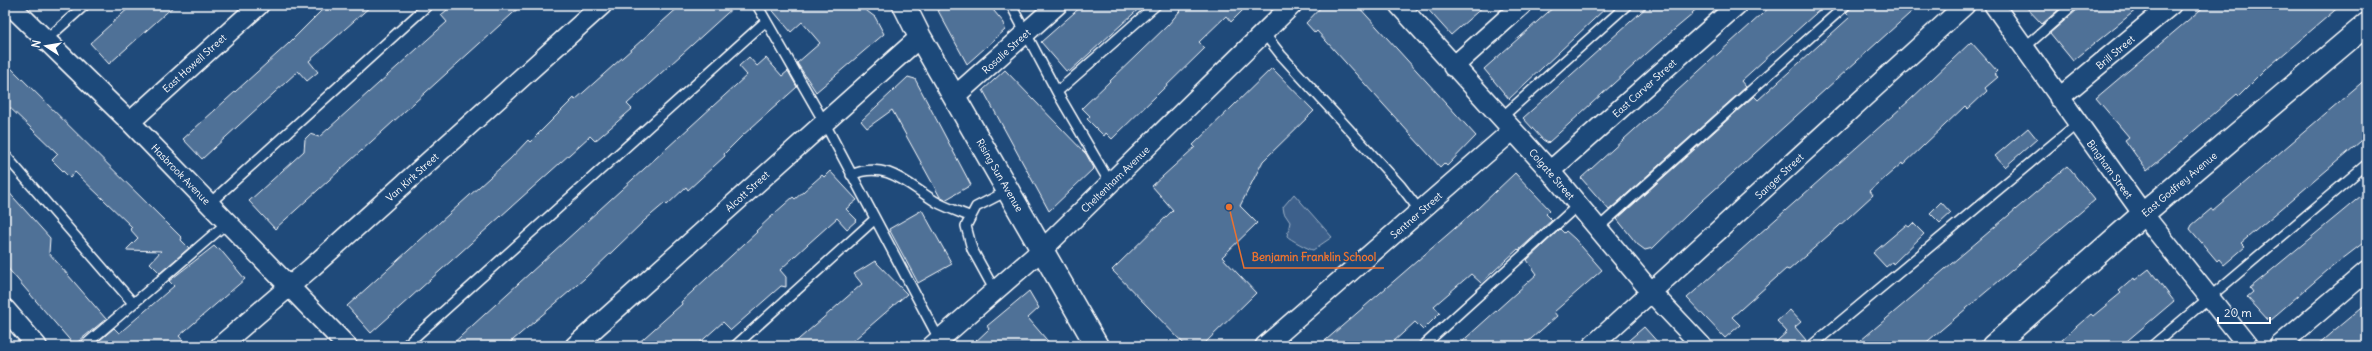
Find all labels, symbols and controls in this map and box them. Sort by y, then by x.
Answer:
north arrow [26,26,66,66]
street label: Rosalie Street [979,26,1034,77]
street label: East Howell Street [160,31,229,95]
street label: Brill Street [2093,32,2138,72]
text: N [29,39,44,49]
street label: East Carver Street [1610,56,1679,120]
street label: Rising Sun Avenue [973,136,1026,214]
street label: Bingham Street [2084,137,2136,202]
street label: Hasbrook Avenue [148,141,213,207]
street label: Cheltenham Avenue [1078,143,1152,215]
street label: Colgate Street [1526,146,1578,203]
street label: East Godfrey Avenue [2139,149,2220,220]
street label: Van Kirk Street [383,150,442,204]
street label: Sanger Street [1753,150,1807,202]
street label: Alcott Street [723,168,773,215]
street label: Sentner Street [1388,189,1445,241]
callout: Benjamin Franklin School [1244,245,1384,268]
text: Benjamin Franklin School [1252,250,1376,264]
scale bar [2218,299,2270,325]
text: 20 m [2224,305,2252,320]

